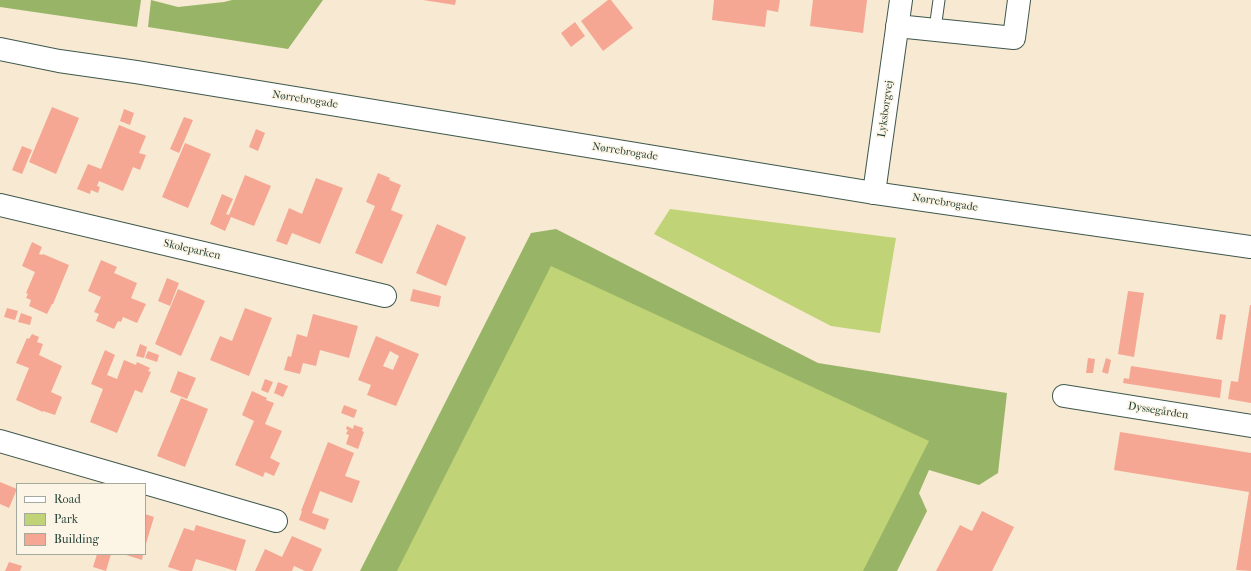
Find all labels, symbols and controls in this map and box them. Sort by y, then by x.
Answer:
street label: Lyksborgvej [875,80,897,138]
street label: Nørrebrogade [271,88,339,112]
street label: Nørrebrogade [591,140,659,164]
street label: Nørrebrogade [911,191,979,215]
street label: Skoleparken [162,237,222,263]
street label: Dyssegården [1127,400,1189,422]
legend [16,483,146,555]
text: Road [54,492,81,506]
text: Park [54,512,78,526]
text: Building [54,532,99,546]

